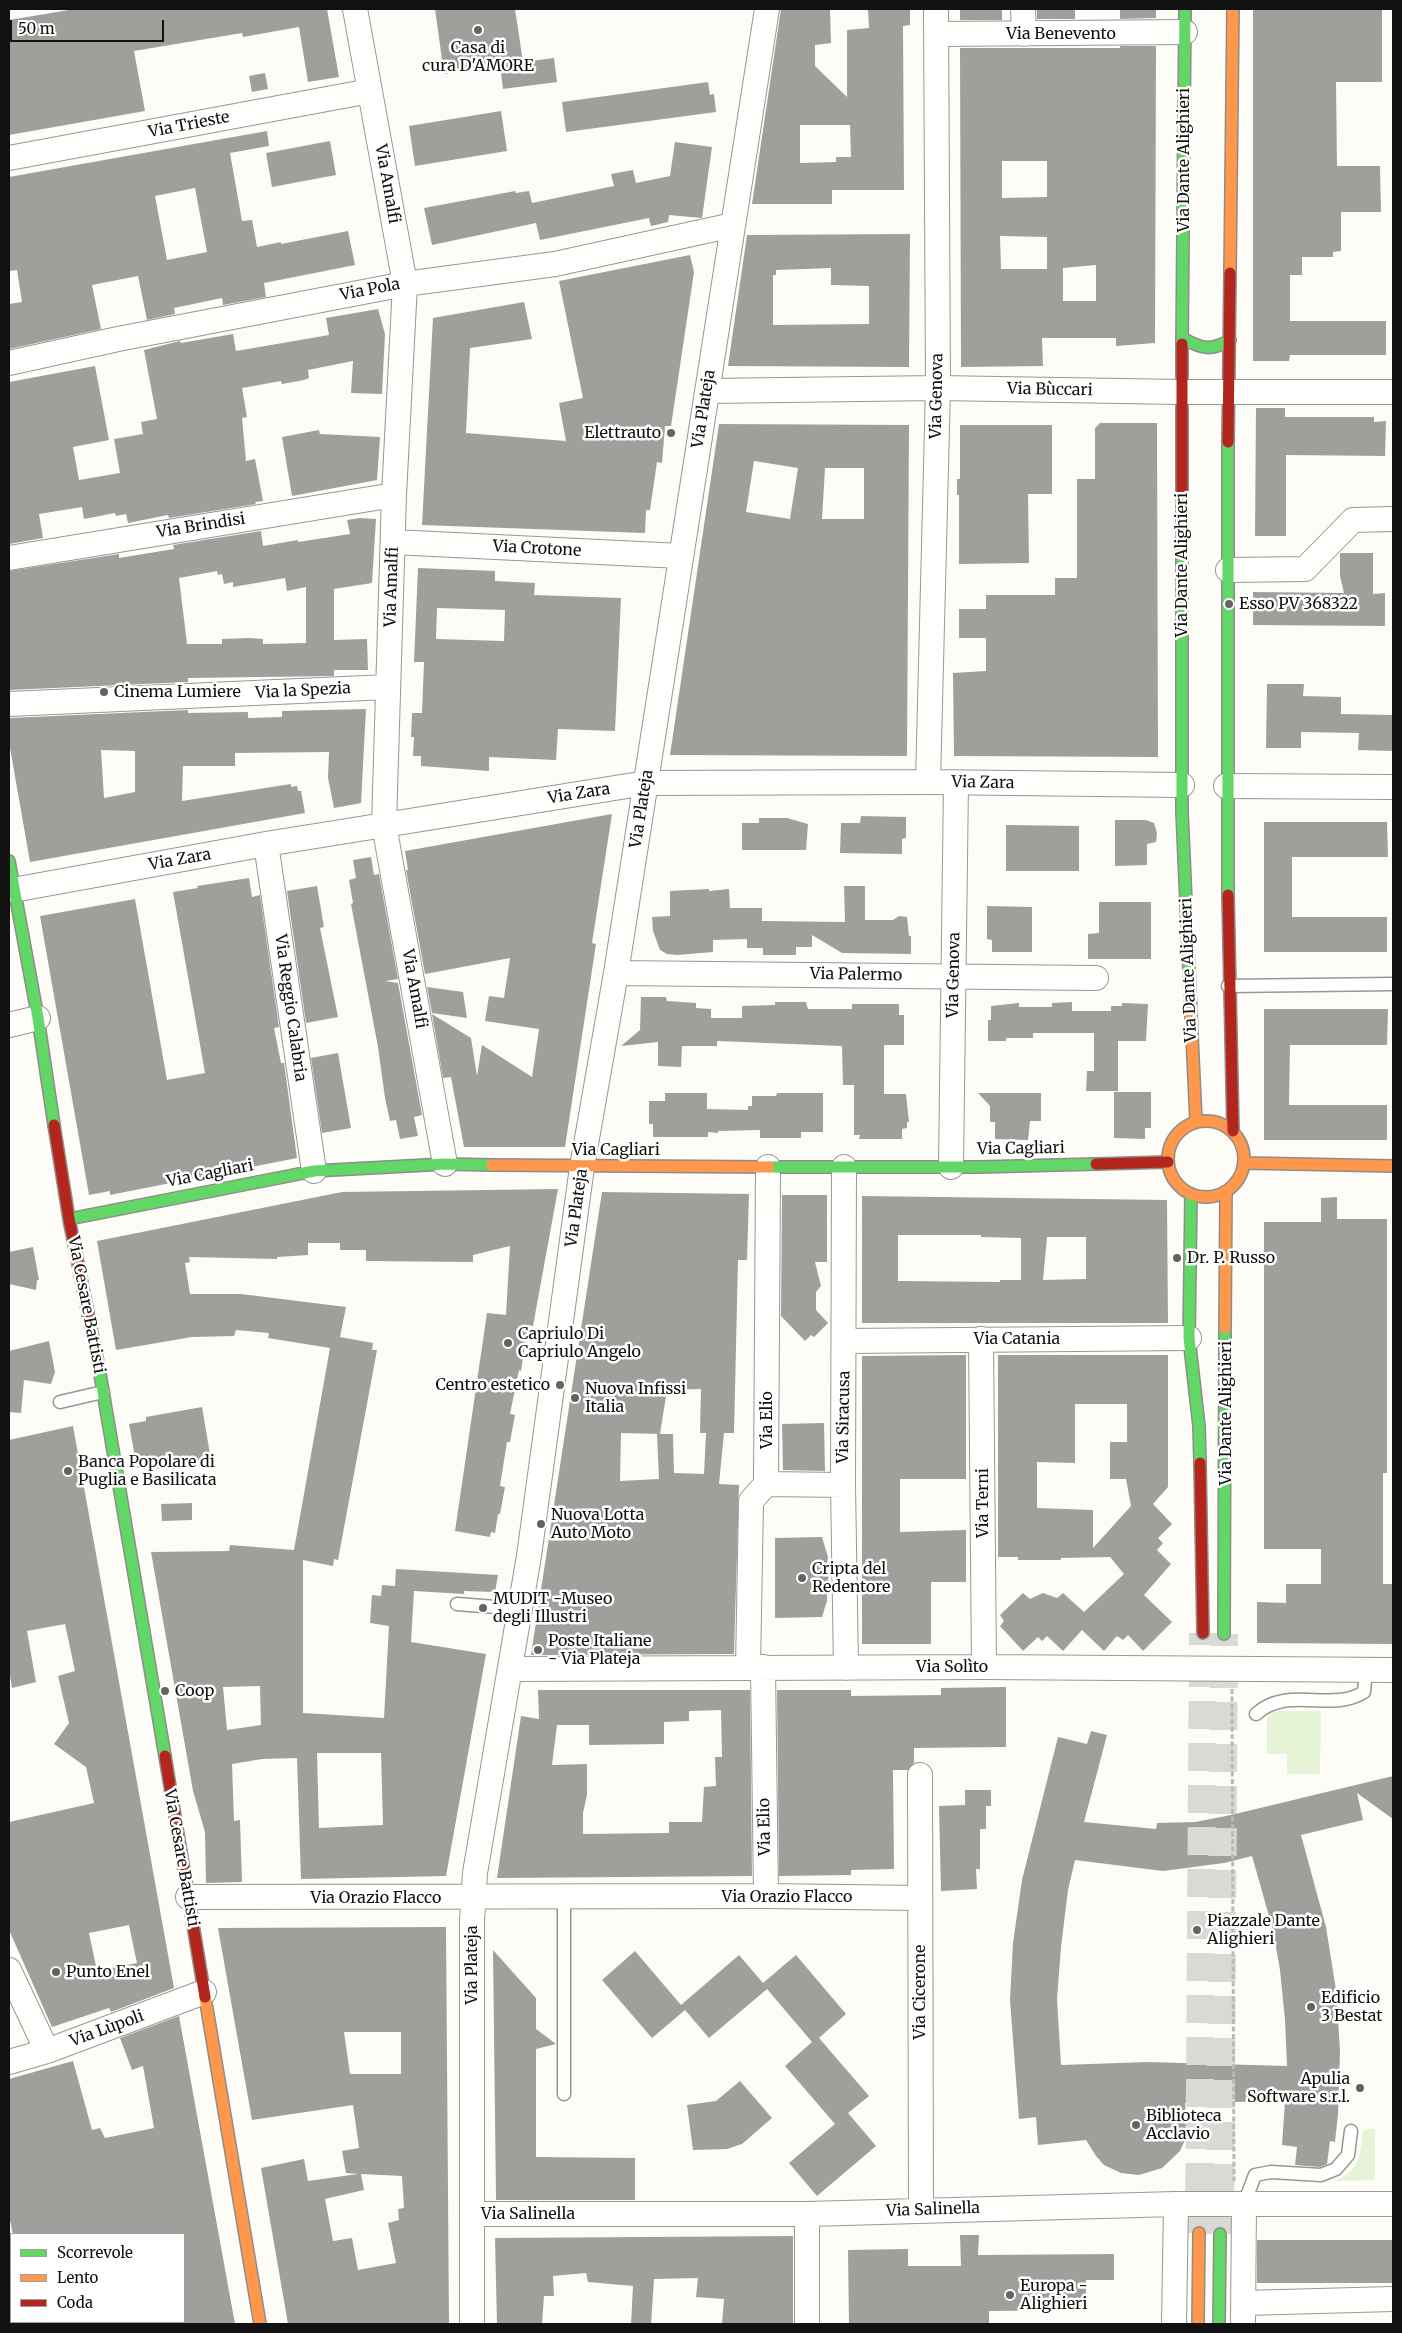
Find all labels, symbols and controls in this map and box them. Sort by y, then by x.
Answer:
scale bar [12,10,166,42]
text: 50 m [18,19,55,38]
marker: Casa di cura D'AMORE [472,24,484,36]
street label: Via Benevento [1006,24,1116,44]
place label: Casa di cura D'AMORE [422,38,534,76]
street label: Via Dante Alighieri [1174,88,1194,232]
street label: Via Trieste [147,108,231,142]
street label: Via Amalfi [371,143,403,225]
street label: Via Pola [338,275,402,305]
street label: Via Genova [927,353,947,439]
street label: Via Plateja [688,368,720,450]
street label: Via Bùccari [1007,380,1093,400]
place label: Elettrauto [584,423,661,443]
marker: Elettrauto [665,427,677,439]
street label: Via Dante Alighieri [1172,493,1192,637]
street label: Via Brindisi [155,510,247,542]
street label: Via Crotone [492,537,582,561]
street label: Via Amalfi [381,547,403,627]
place label: Esso PV 368322 [1239,594,1358,614]
marker: Esso PV 368322 [1223,598,1235,610]
street label: Via la Spezia [255,679,351,703]
place label: Cinema Lumiere [114,682,241,702]
marker: Cinema Lumiere [98,686,110,698]
street label: Via Plateja [626,768,658,850]
street label: Via Zara [951,773,1015,793]
street label: Via Zara [546,780,612,808]
street label: Via Zara [147,845,213,875]
street label: Via Dante Alighieri [1177,897,1201,1043]
street label: Via Genova [944,932,964,1018]
street label: Via Reggio Calabria [270,933,310,1083]
street label: Via Amalfi [398,948,430,1030]
street label: Via Palermo [810,965,902,985]
street label: Via Cagliari [977,1139,1065,1159]
street label: Via Cagliari [572,1140,660,1160]
street label: Via Cagliari [165,1156,255,1192]
street label: Via Plateja [562,1167,592,1249]
street label: Via Cesare Battisti [63,1235,109,1375]
place label: Dr. P. Russo [1187,1248,1275,1268]
marker: Dr. P. Russo [1171,1252,1183,1264]
place label: Capriulo Di Capriulo Angelo [518,1324,641,1362]
street label: Via Catania [974,1329,1060,1349]
marker: Capriulo Di Capriulo Angelo [502,1337,514,1349]
street label: Via Dante Alighieri [1216,1341,1236,1485]
street label: Via Siracusa [834,1370,854,1464]
place label: Centro estetico [436,1375,550,1395]
marker: Centro estetico [554,1379,566,1391]
place label: Nuova Infissi Italia [585,1379,686,1417]
street label: Via Elio [757,1391,777,1449]
marker: Nuova Infissi Italia [569,1392,581,1404]
place label: Banca Popolare di Puglia e Basilicata [78,1452,216,1490]
marker: Banca Popolare di Puglia e Basilicata [62,1465,74,1477]
street label: Via Terni [973,1468,993,1538]
place label: Nuova Lotta Auto Moto [551,1505,644,1543]
marker: Nuova Lotta Auto Moto [535,1518,547,1530]
place label: Cripta del Redentore [812,1559,890,1597]
marker: Cripta del Redentore [796,1572,808,1584]
place label: MUDIT -Museo degli Illustri [493,1589,612,1627]
marker: MUDIT -Museo degli Illustri [477,1602,489,1614]
place label: Poste Italiane - Via Plateja [548,1631,651,1669]
marker: Poste Italiane - Via Plateja [532,1644,544,1656]
street label: Via Solìto [916,1657,988,1677]
place label: Coop [175,1681,214,1701]
marker: Coop [159,1685,171,1697]
street label: Via Cesare Battisti [159,1788,203,1928]
street label: Via Elio [755,1798,775,1856]
street label: Via Orazio Flacco [722,1887,852,1907]
street label: Via Orazio Flacco [311,1888,441,1908]
place label: Piazzale Dante Alighieri [1207,1911,1320,1949]
marker: Piazzale Dante Alighieri [1191,1924,1203,1936]
street label: Via Plateja [462,1925,482,2005]
street label: Via Cicerone [910,1945,930,2039]
place label: Punto Enel [66,1962,150,1982]
marker: Punto Enel [50,1966,62,1978]
place label: Edificio 3 Bestat [1321,1988,1382,2026]
marker: Edificio 3 Bestat [1305,2001,1317,2013]
street label: Via Lùpoli [67,2007,147,2051]
place label: Apulia Software s.r.l. [1247,2069,1350,2107]
marker: Apulia Software s.r.l. [1354,2082,1366,2094]
place label: Biblioteca Acclavio [1146,2106,1222,2144]
marker: Biblioteca Acclavio [1130,2119,1142,2131]
street label: Via Salinella [886,2199,980,2221]
street label: Via Salinella [481,2204,575,2224]
legend [10,2233,185,2323]
text: Scorrevole [57,2243,133,2262]
text: Lento [57,2268,98,2287]
place label: Europa - Alighieri [1020,2276,1088,2314]
marker: Europa - Alighieri [1004,2289,1016,2301]
text: Coda [57,2293,93,2312]

